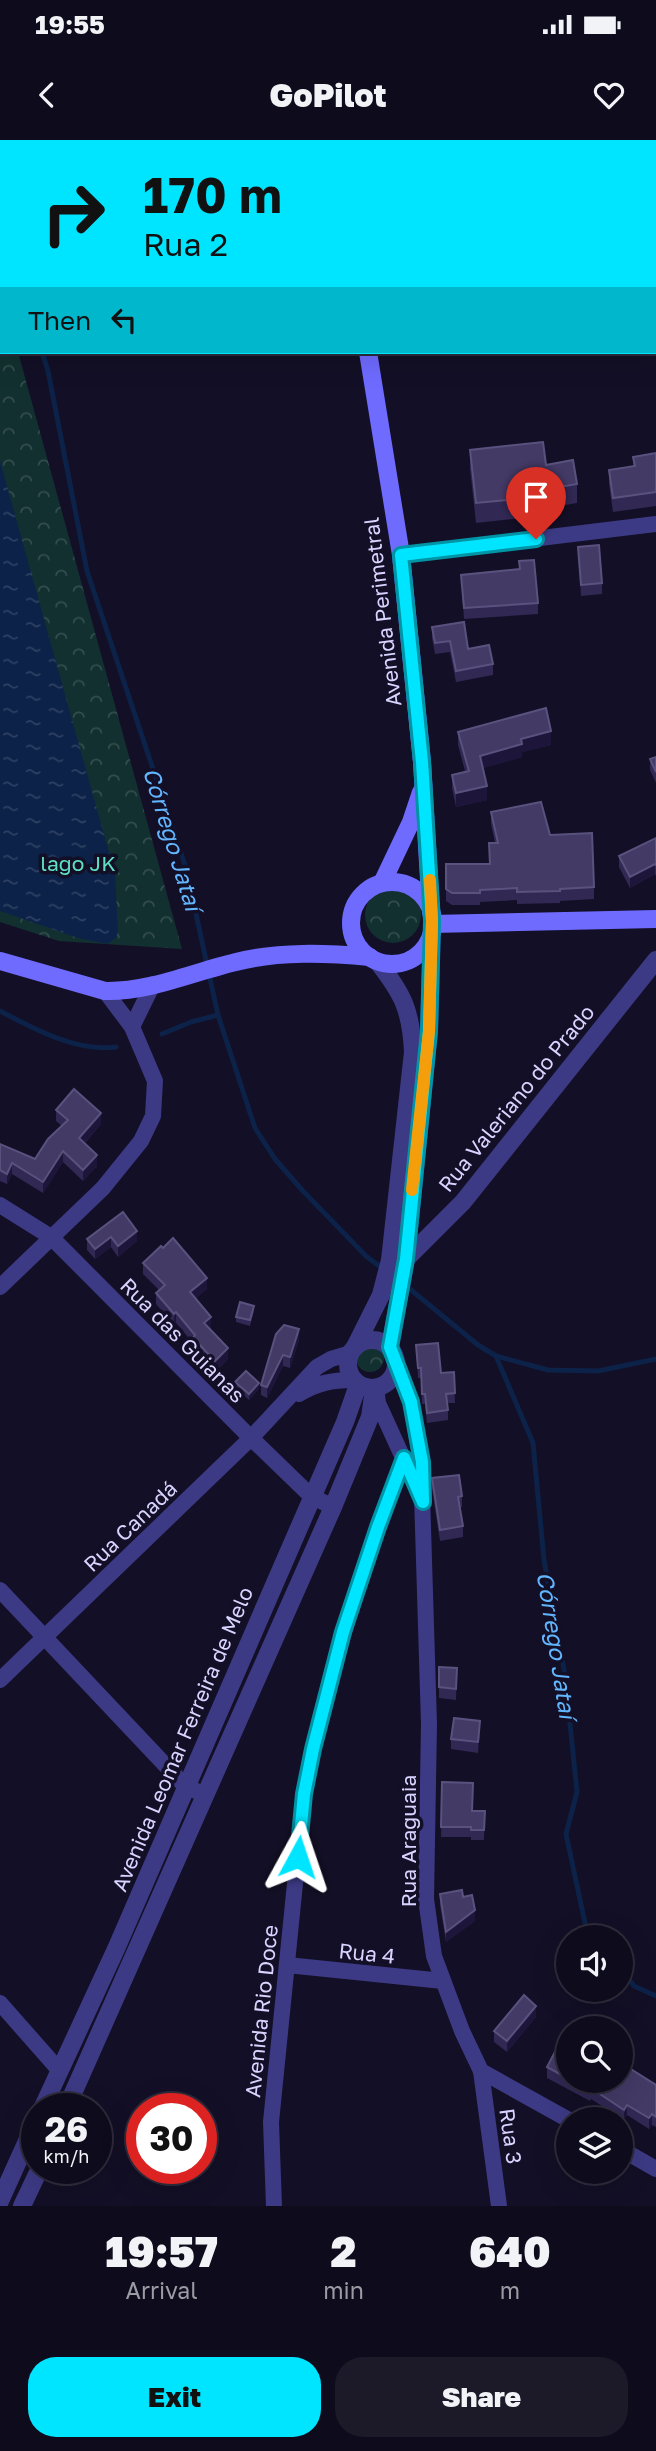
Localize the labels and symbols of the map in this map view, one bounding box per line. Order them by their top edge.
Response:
pin [506,467,566,539]
street label: Avenida Perimetral [358,516,406,708]
water label: Córrego Jataí [138,764,210,919]
park label: lago JK [40,850,116,876]
street label: Rua Valeriano do Prado [432,999,600,1197]
street label: Rua das Guianas [115,1272,251,1408]
street label: Rua Canadá [78,1475,182,1577]
water label: Córrego Jataí [532,1570,583,1726]
street label: Avenida Leomar Ferreira de Melo [106,1583,258,1895]
street label: Rua Araguaia [395,1775,421,1907]
position arrow [261,1820,335,1894]
street label: Avenida Rio Doce [239,1923,283,2099]
street label: Rua 4 [338,1937,396,1969]
speed limit sign: 30 [126,2093,217,2184]
street label: Rua 3 [494,2106,528,2166]

